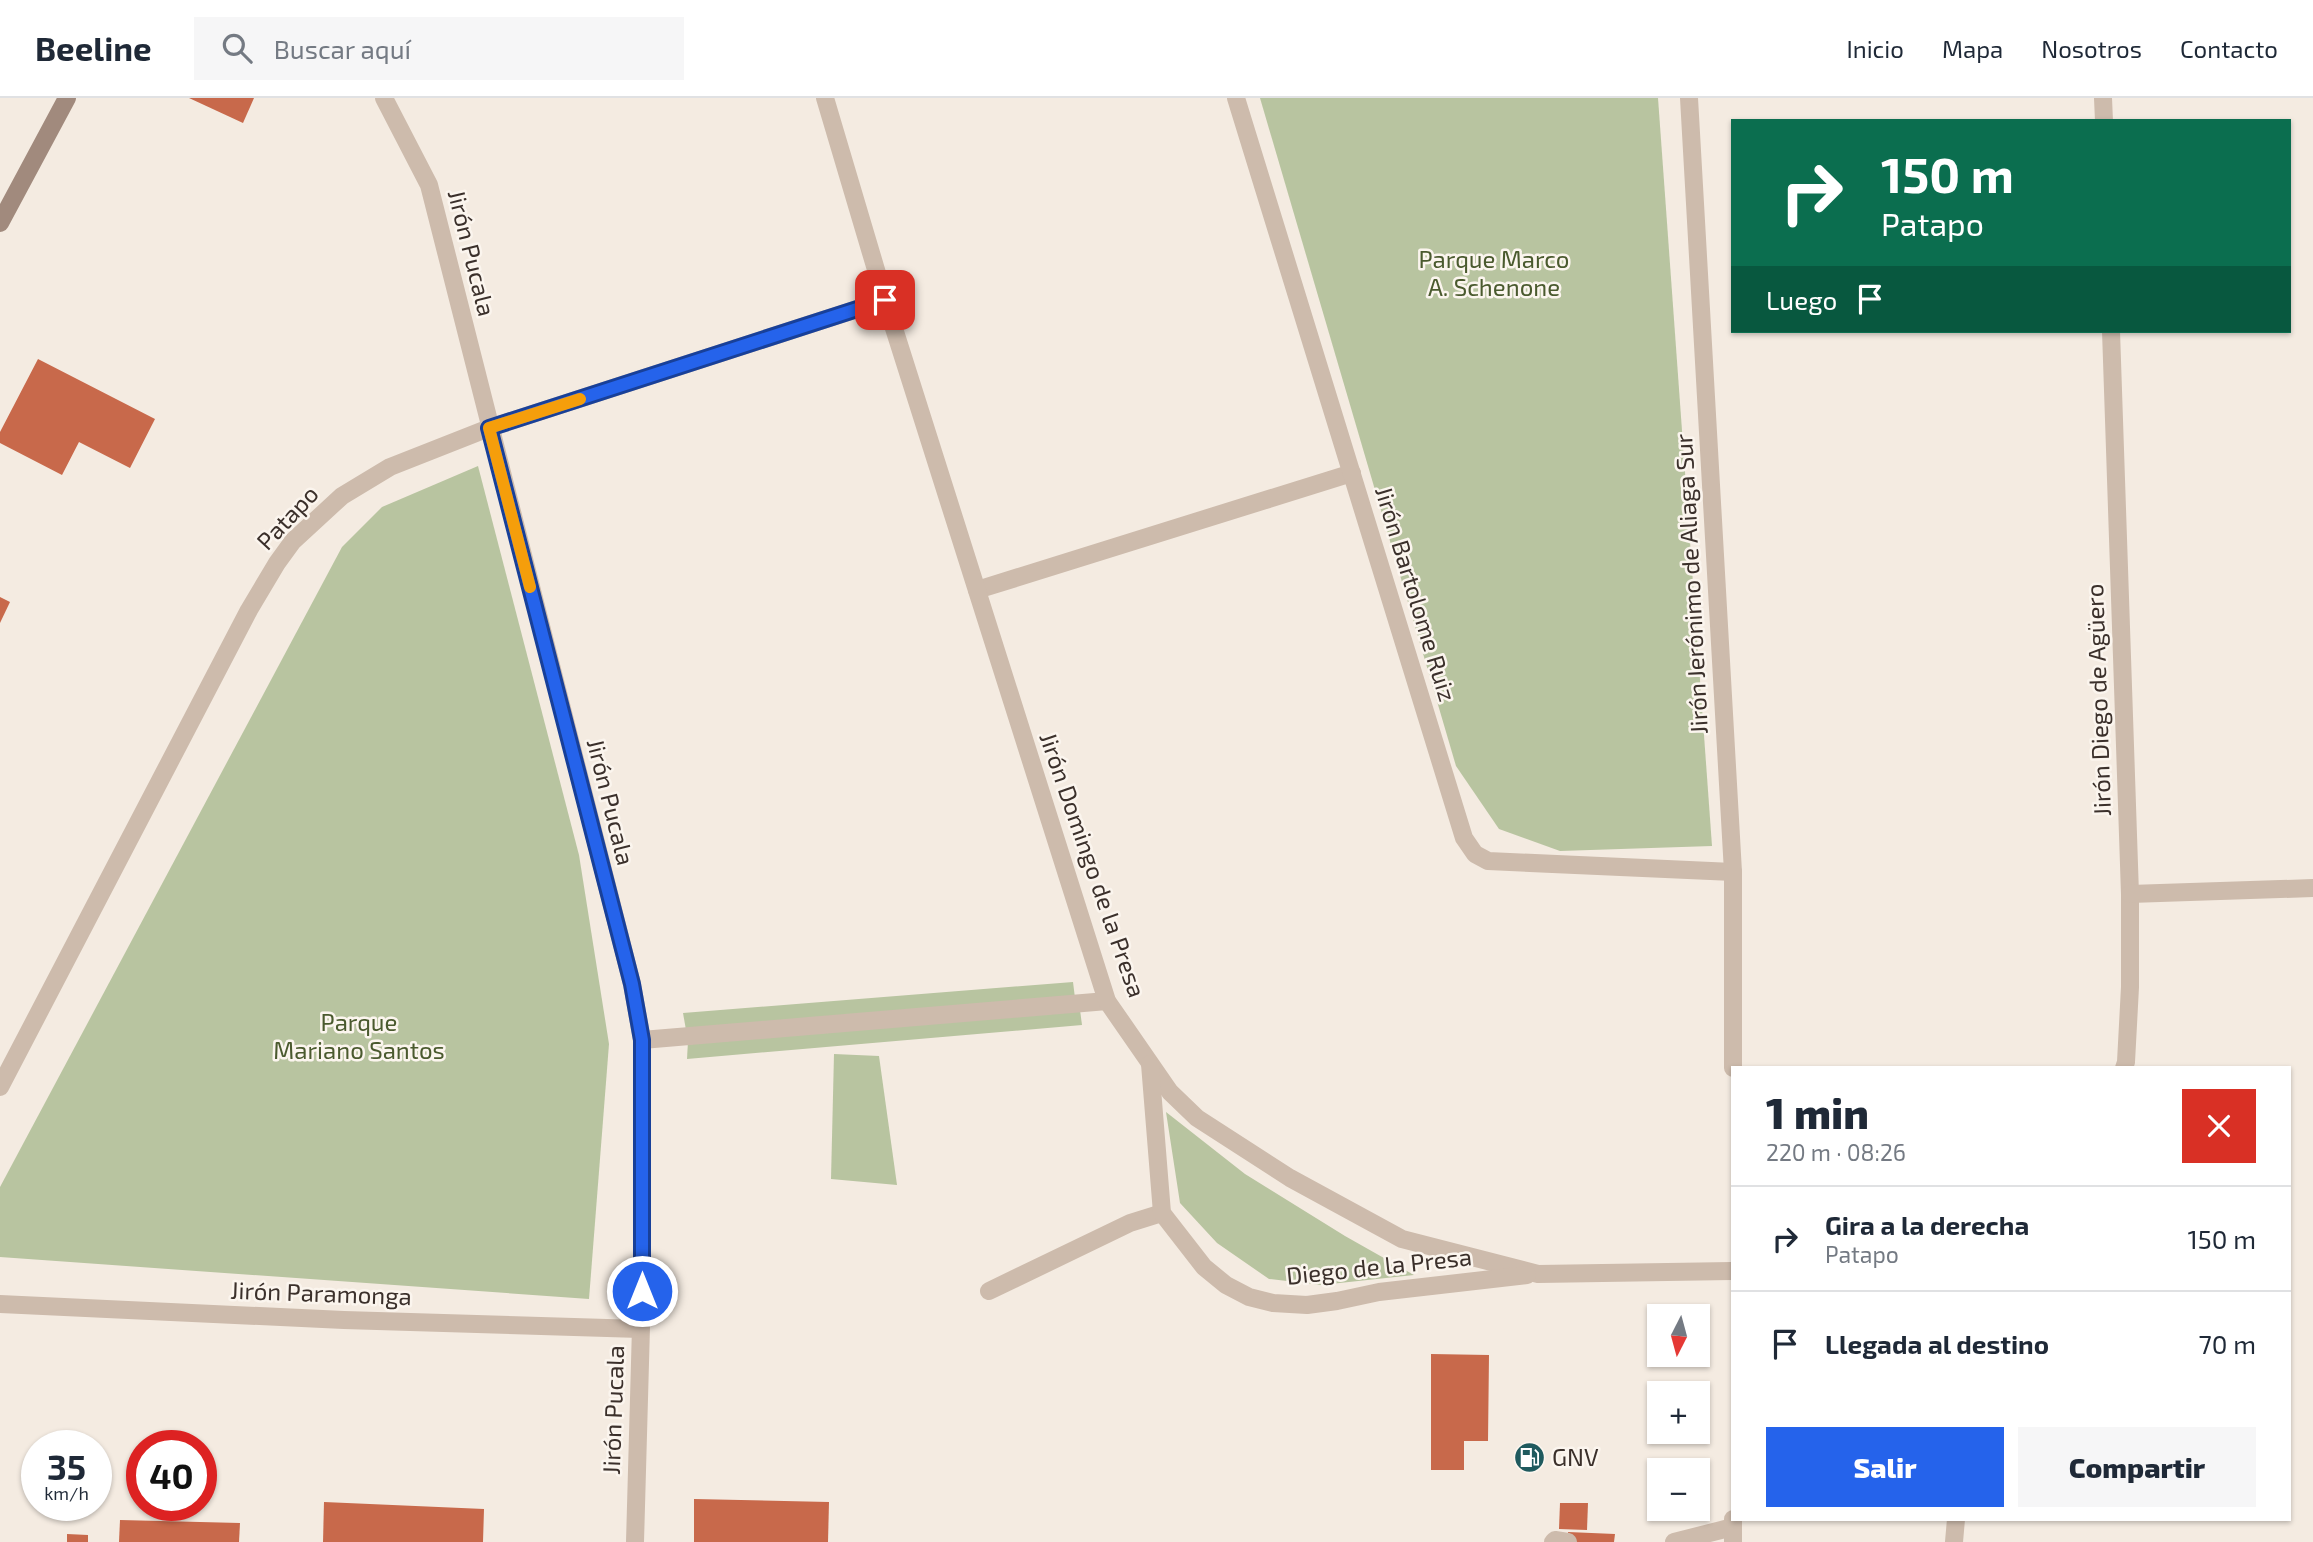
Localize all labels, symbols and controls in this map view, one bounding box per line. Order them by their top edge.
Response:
search box [194,17,684,80]
text: Beeline [35,28,152,68]
icon: search [218,29,256,67]
text: Buscar aquí [274,33,411,64]
text: Inicio [1846,34,1904,63]
text: Mapa [1942,34,2003,63]
text: Nosotros [2041,34,2142,63]
text: Contacto [2180,34,2278,63]
text: 150 m [1881,144,2014,203]
icon: right [1766,147,1857,238]
street label: Jirón Pucala [443,186,502,319]
text: Patapo [1881,204,1984,242]
park label: Parque Marco A. Schenone [1419,244,1569,301]
pin [855,270,915,330]
icon: arrive [1851,280,1889,318]
icon: arrive [866,281,904,319]
text: Luego [1766,284,1837,315]
street label: Jirón Jerónimo de Aliaga Sur [1668,433,1713,735]
street label: Patapo [250,479,324,555]
street label: Jirón Bartolome Ruiz [1370,482,1463,705]
street label: Jirón Diego de Agüero [2079,583,2116,817]
street label: Jirón Domingo de la Presa [1034,728,1152,1001]
street label: Jirón Pucala [582,735,641,868]
park label: Parque Mariano Santos [273,1007,445,1064]
text: 1 min [1766,1087,1869,1137]
button: close [2182,1089,2256,1163]
text: 220 m · 08:26 [1766,1138,1906,1166]
text: Gira a la derecha [1825,1209,2029,1240]
icon: right [1766,1220,1804,1258]
text: 150 m [2187,1223,2256,1254]
text: Patapo [1825,1240,1899,1268]
street label: Diego de la Presa [1285,1241,1473,1290]
position arrow [605,1254,679,1328]
street label: Jirón Paramonga [230,1275,412,1310]
north arrow [1647,1304,1710,1367]
map controls [1647,1304,1710,1521]
icon: arrive [1766,1325,1804,1363]
text: Llegada al destino [1825,1328,2049,1359]
text: 70 m [2198,1328,2256,1359]
street label: Jirón Pucala [596,1345,629,1475]
button: + [1647,1381,1710,1444]
button: Salir [1766,1427,2004,1507]
button: Compartir [2018,1427,2256,1507]
speed limit sign: 40 [126,1430,217,1521]
fuel station icon: GNV [1512,1441,1546,1475]
place label: GNV [1552,1442,1599,1471]
text: 35 [47,1445,86,1487]
button: − [1647,1458,1710,1521]
text: km/h [44,1482,89,1504]

